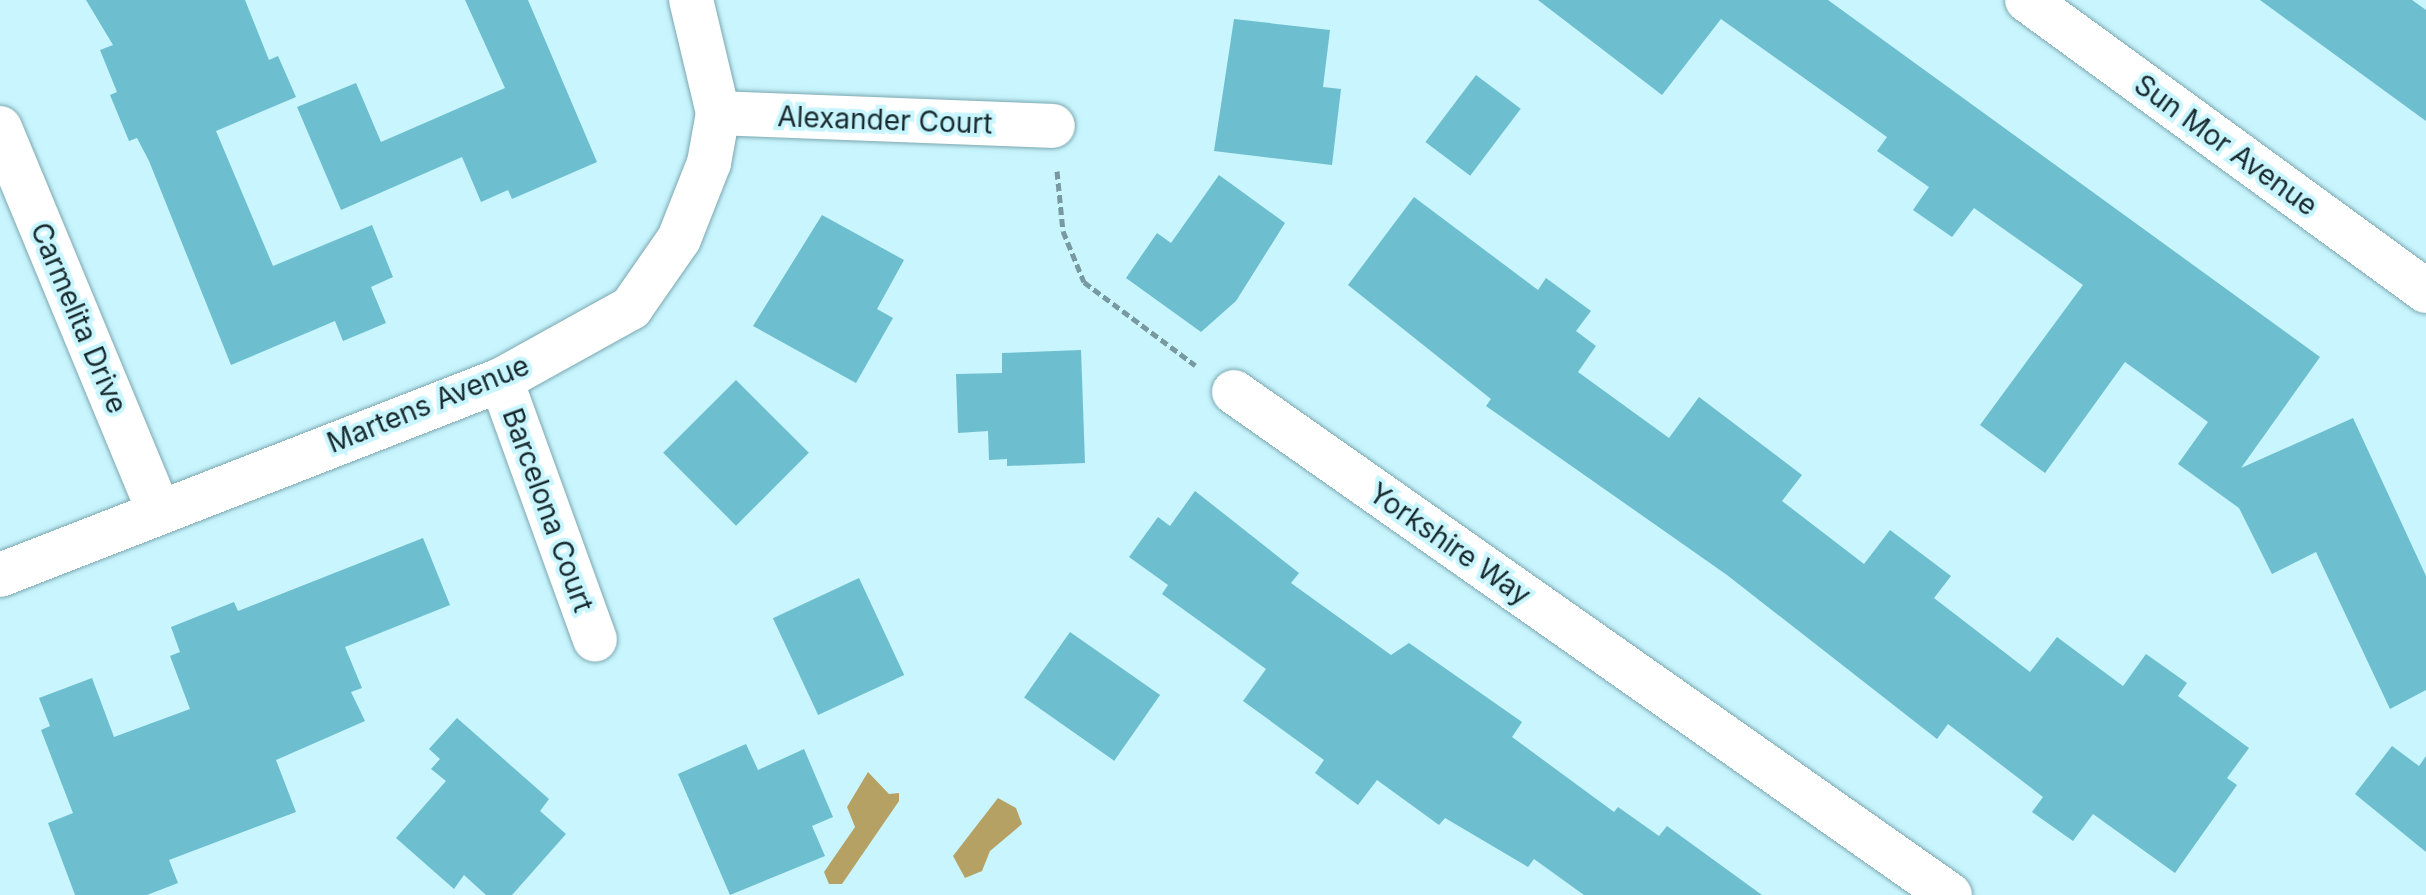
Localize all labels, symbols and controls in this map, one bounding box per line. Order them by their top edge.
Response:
street label: Sun Mor Avenue [2128,67,2324,223]
street label: Alexander Court [777,99,993,141]
street label: Carmelita Drive [24,218,134,418]
street label: Martens Avenue [322,348,534,460]
street label: Barcelona Court [496,404,600,616]
street label: Yorkshire Way [1363,476,1537,612]

